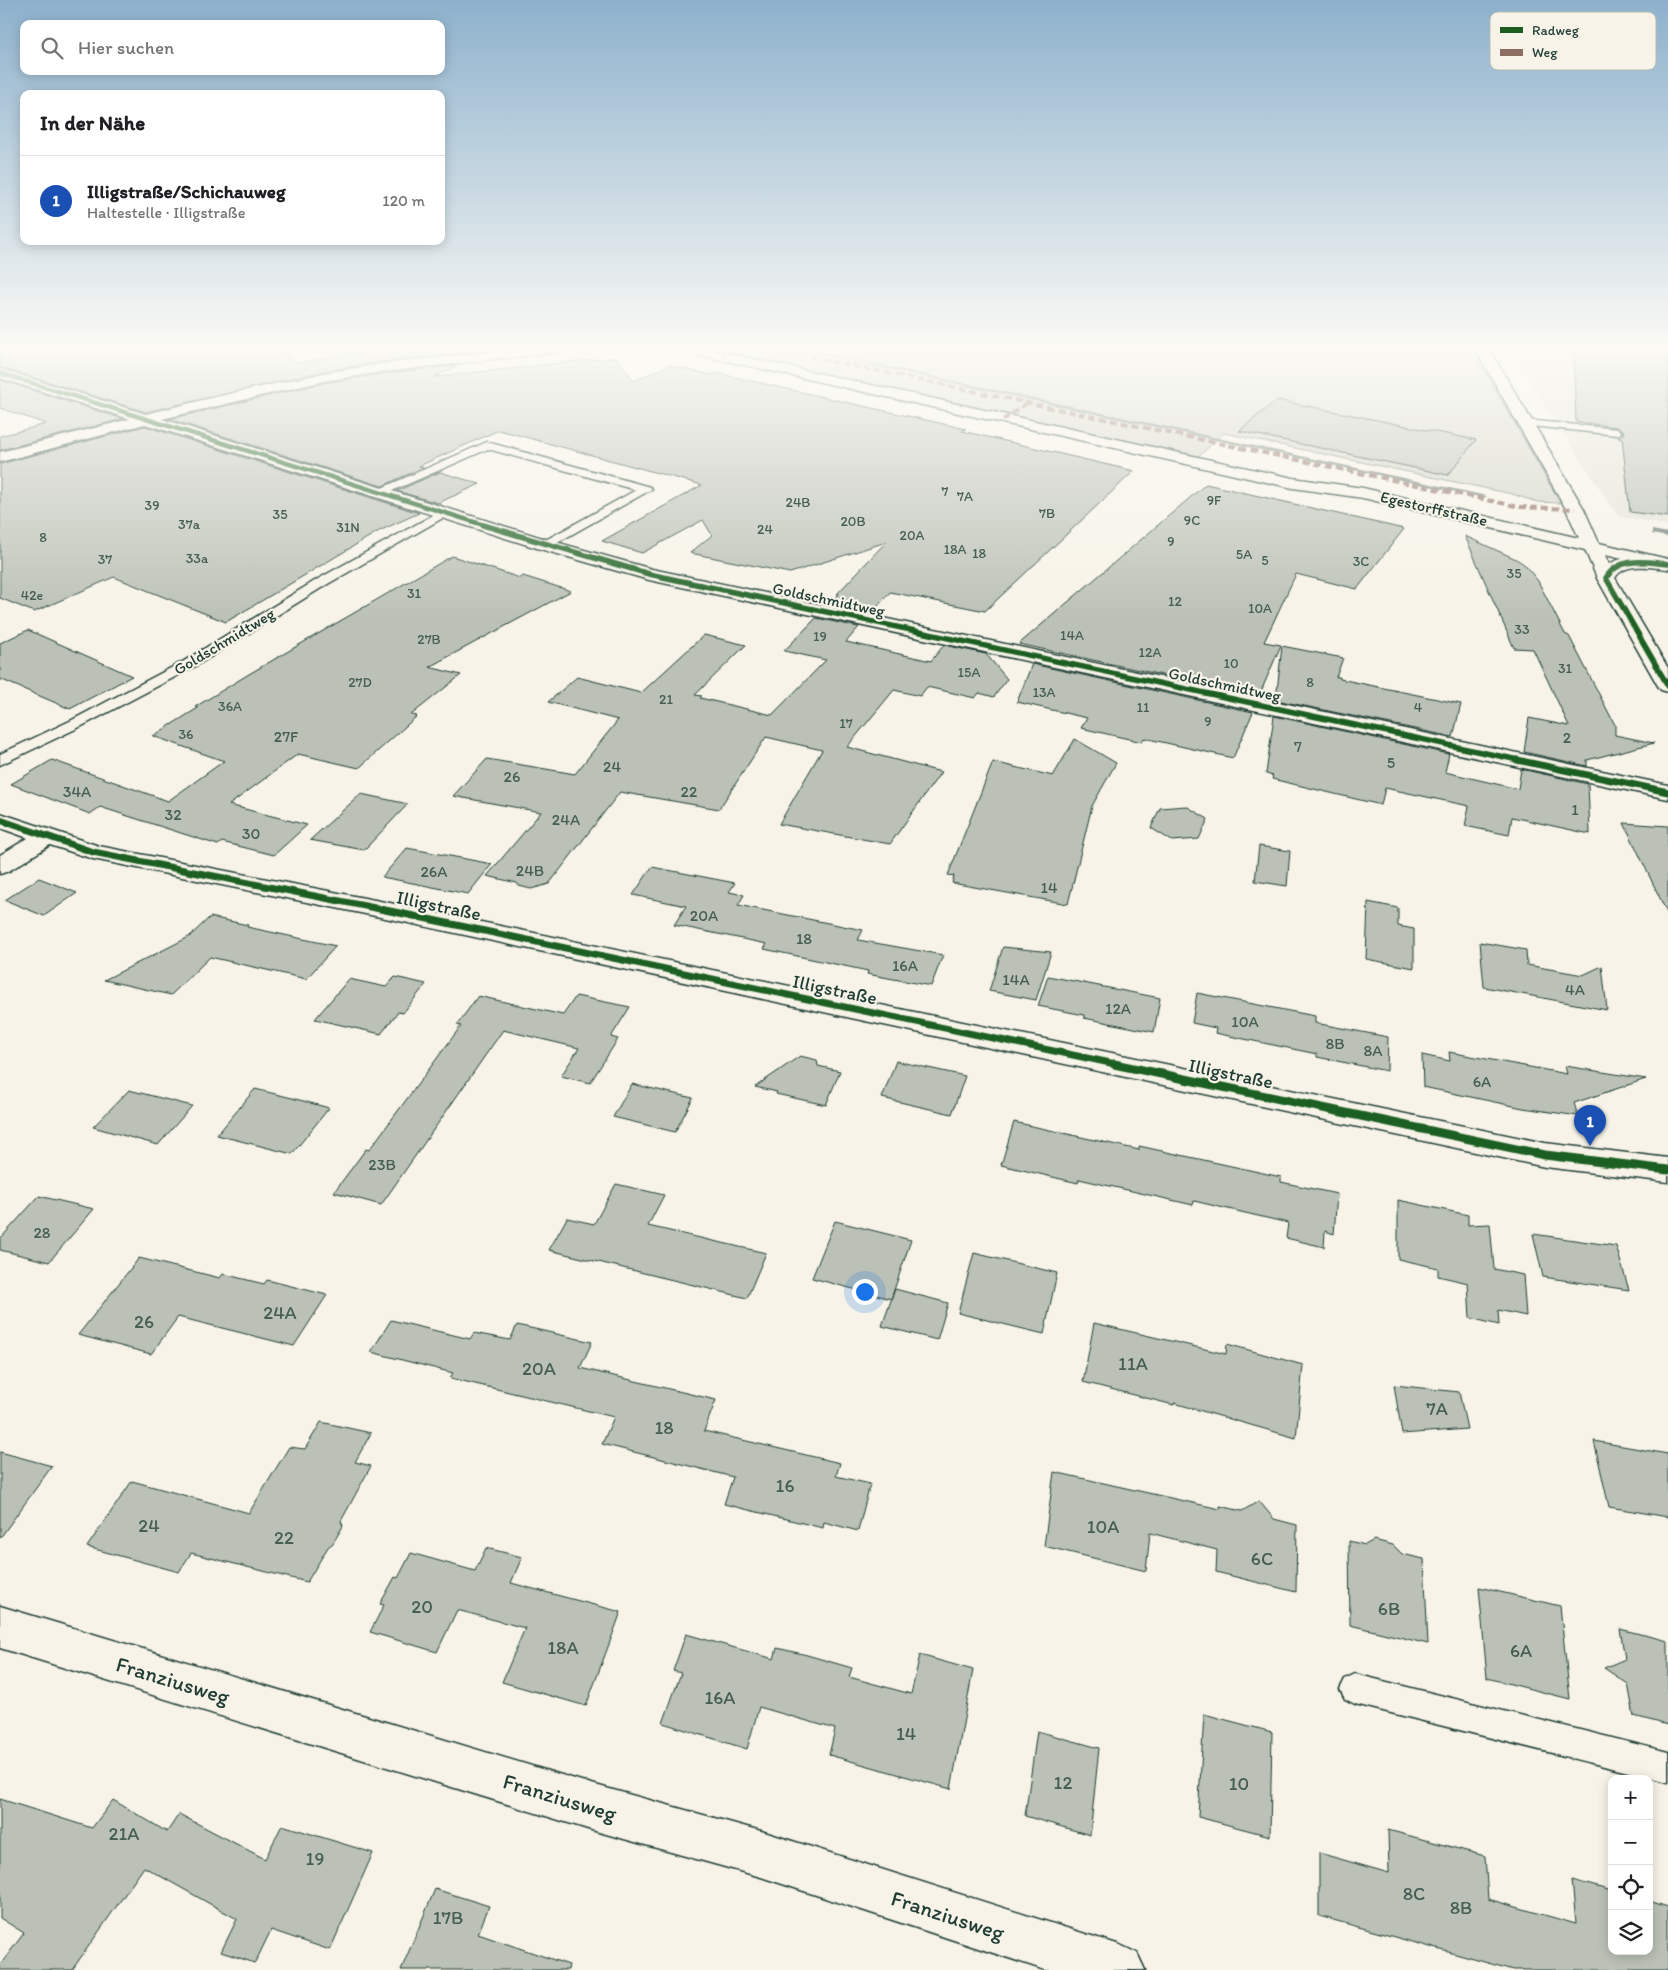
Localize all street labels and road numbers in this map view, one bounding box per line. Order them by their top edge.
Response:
street label: Egestorffstraße [1379,487,1489,530]
street label: Goldschmidtweg [771,578,888,621]
street label: Goldschmidtweg [170,603,279,679]
street label: Goldschmidtweg [1167,663,1284,706]
street label: Illigstraße [395,885,483,926]
street label: Illigstraße [791,969,879,1010]
street label: Illigstraße [1187,1053,1275,1094]
street label: Franziusweg [113,1650,234,1711]
street label: Franziusweg [500,1767,621,1828]
street label: Franziusweg [888,1884,1009,1947]

